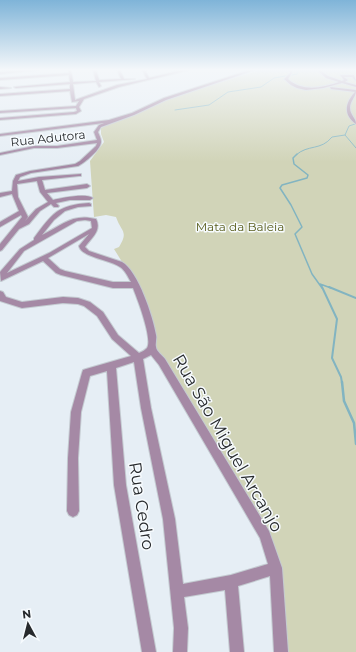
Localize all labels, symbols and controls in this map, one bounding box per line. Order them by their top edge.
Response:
street label: Rua Adutora [10,127,86,149]
park label: Mata da Baleia [196,219,284,234]
street label: Rua São Miguel Arcanjo [169,350,287,536]
street label: Rua Cedro [125,461,159,551]
north arrow [8,604,48,644]
text: N [22,607,32,622]

